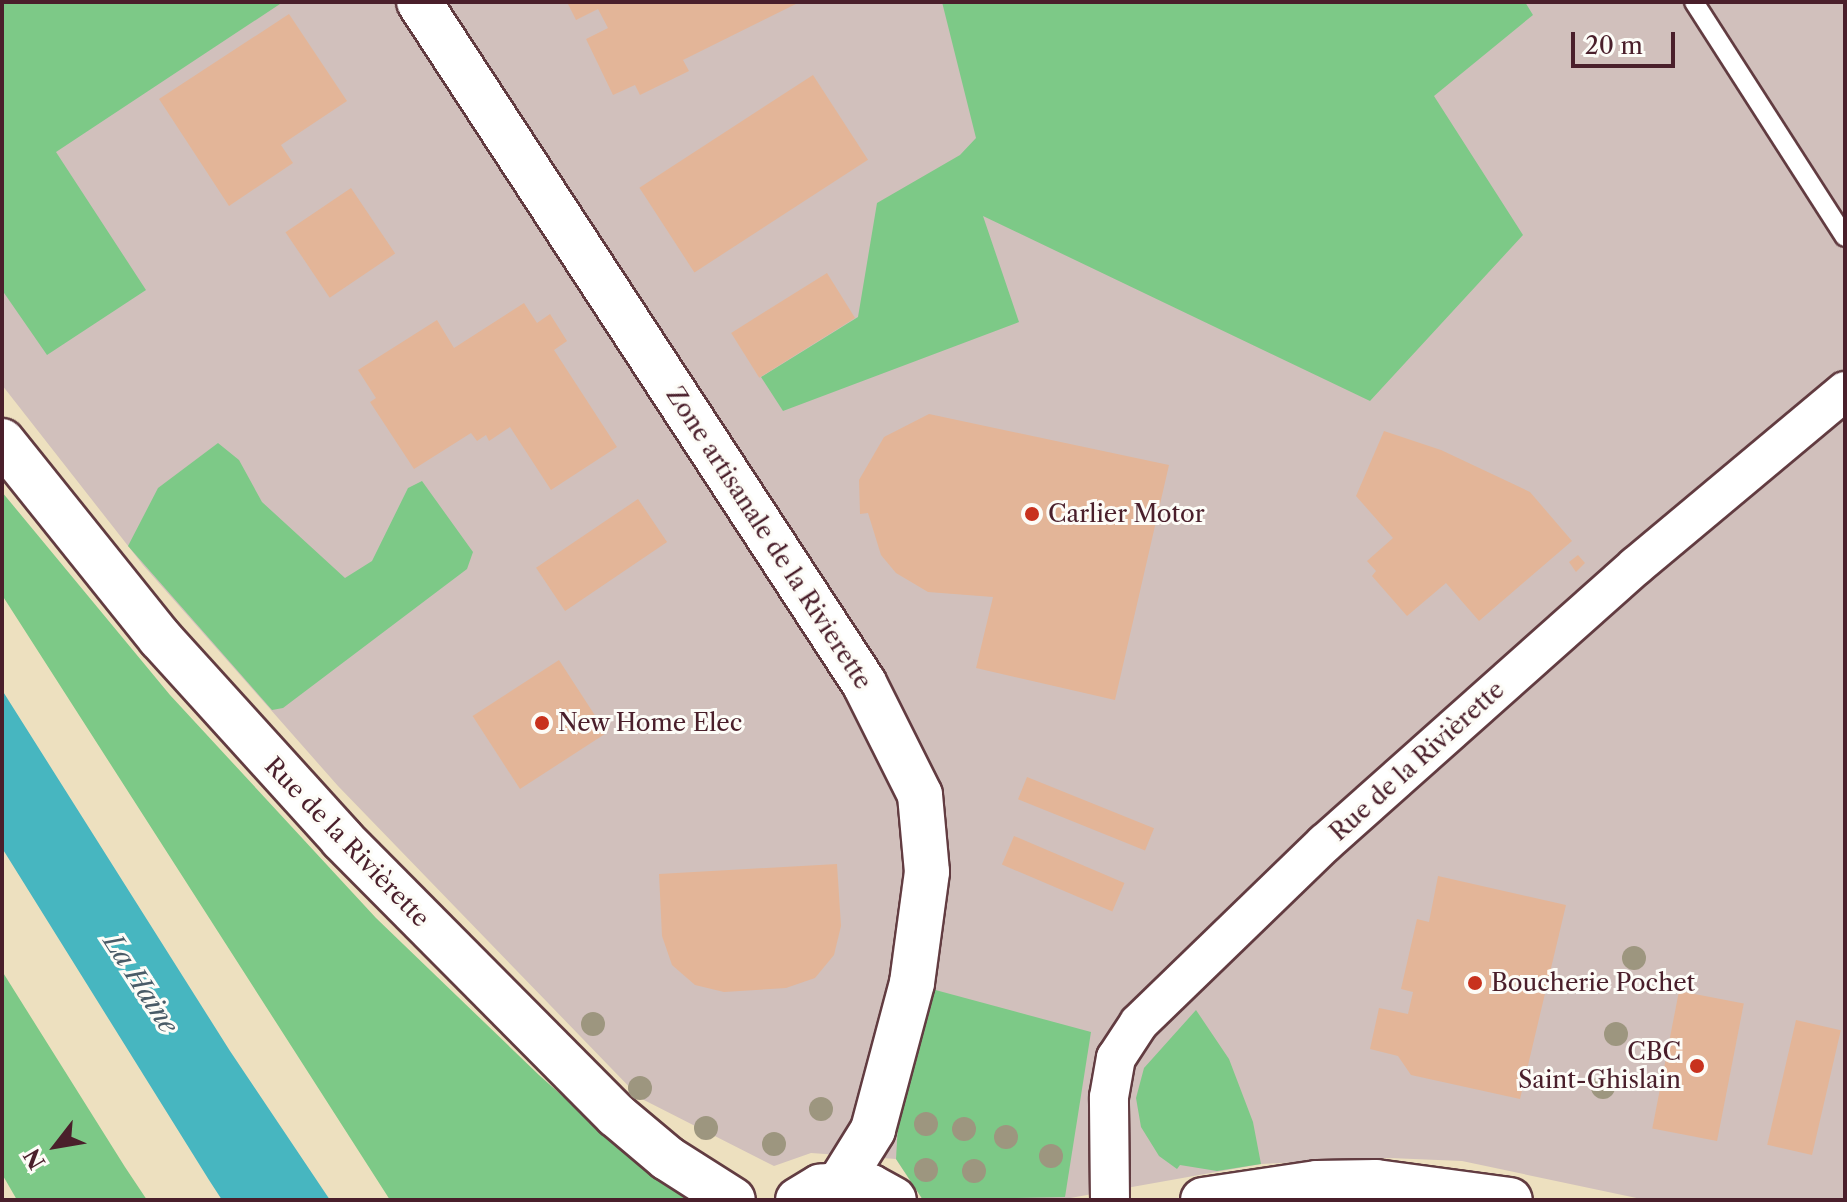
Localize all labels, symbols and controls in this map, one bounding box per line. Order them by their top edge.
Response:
scale bar [1575,16,1679,66]
text: 20 m [1585,31,1643,60]
street label: Zone artisanale de la Rivierette [660,381,878,695]
place label: Carlier Motor [1048,500,1205,528]
marker: Carlier Motor [1023,505,1041,523]
street label: Rue de la Rivièrette [1324,675,1510,847]
place label: New Home Elec [558,709,743,737]
marker: New Home Elec [533,714,551,732]
street label: Rue de la Rivièrette [259,751,435,933]
water label: La Haine [96,928,184,1040]
place label: Boucherie Pochet [1491,969,1695,997]
marker: Boucherie Pochet [1466,974,1484,992]
place label: CBC Saint-Ghislain [1518,1038,1681,1094]
marker: CBC Saint-Ghislain [1688,1057,1706,1075]
north arrow [16,1106,96,1186]
text: N [19,1143,51,1174]

